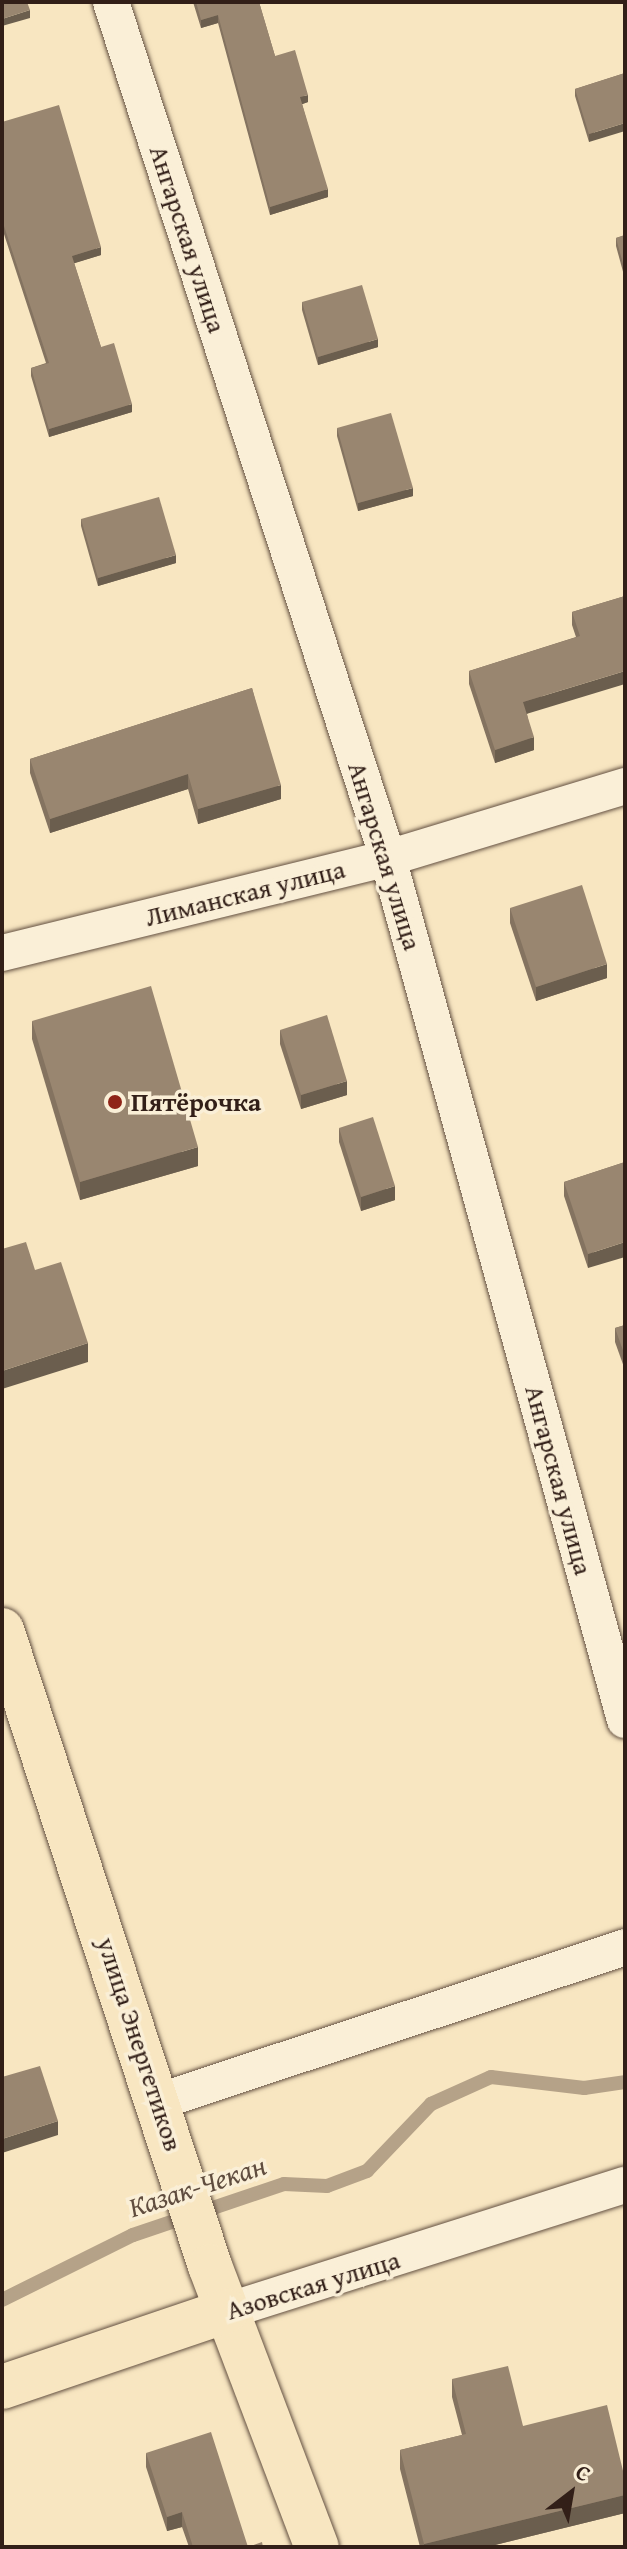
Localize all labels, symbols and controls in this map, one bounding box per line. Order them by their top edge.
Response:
street label: Ангарская улица [143,142,233,336]
street label: Ангарская улица [342,758,428,954]
street label: Лиманская улица [142,853,348,933]
place label: Пятёрочка [131,1086,261,1118]
marker: Пятёрочка [106,1093,124,1111]
street label: Ангарская улица [519,1382,599,1578]
street label: улица Энергетиков [91,1933,189,2155]
water label: Казак-Чекан [124,2148,270,2224]
street label: Азовская улица [223,2244,403,2326]
north arrow [531,2453,611,2533]
text: С [570,2456,597,2489]

